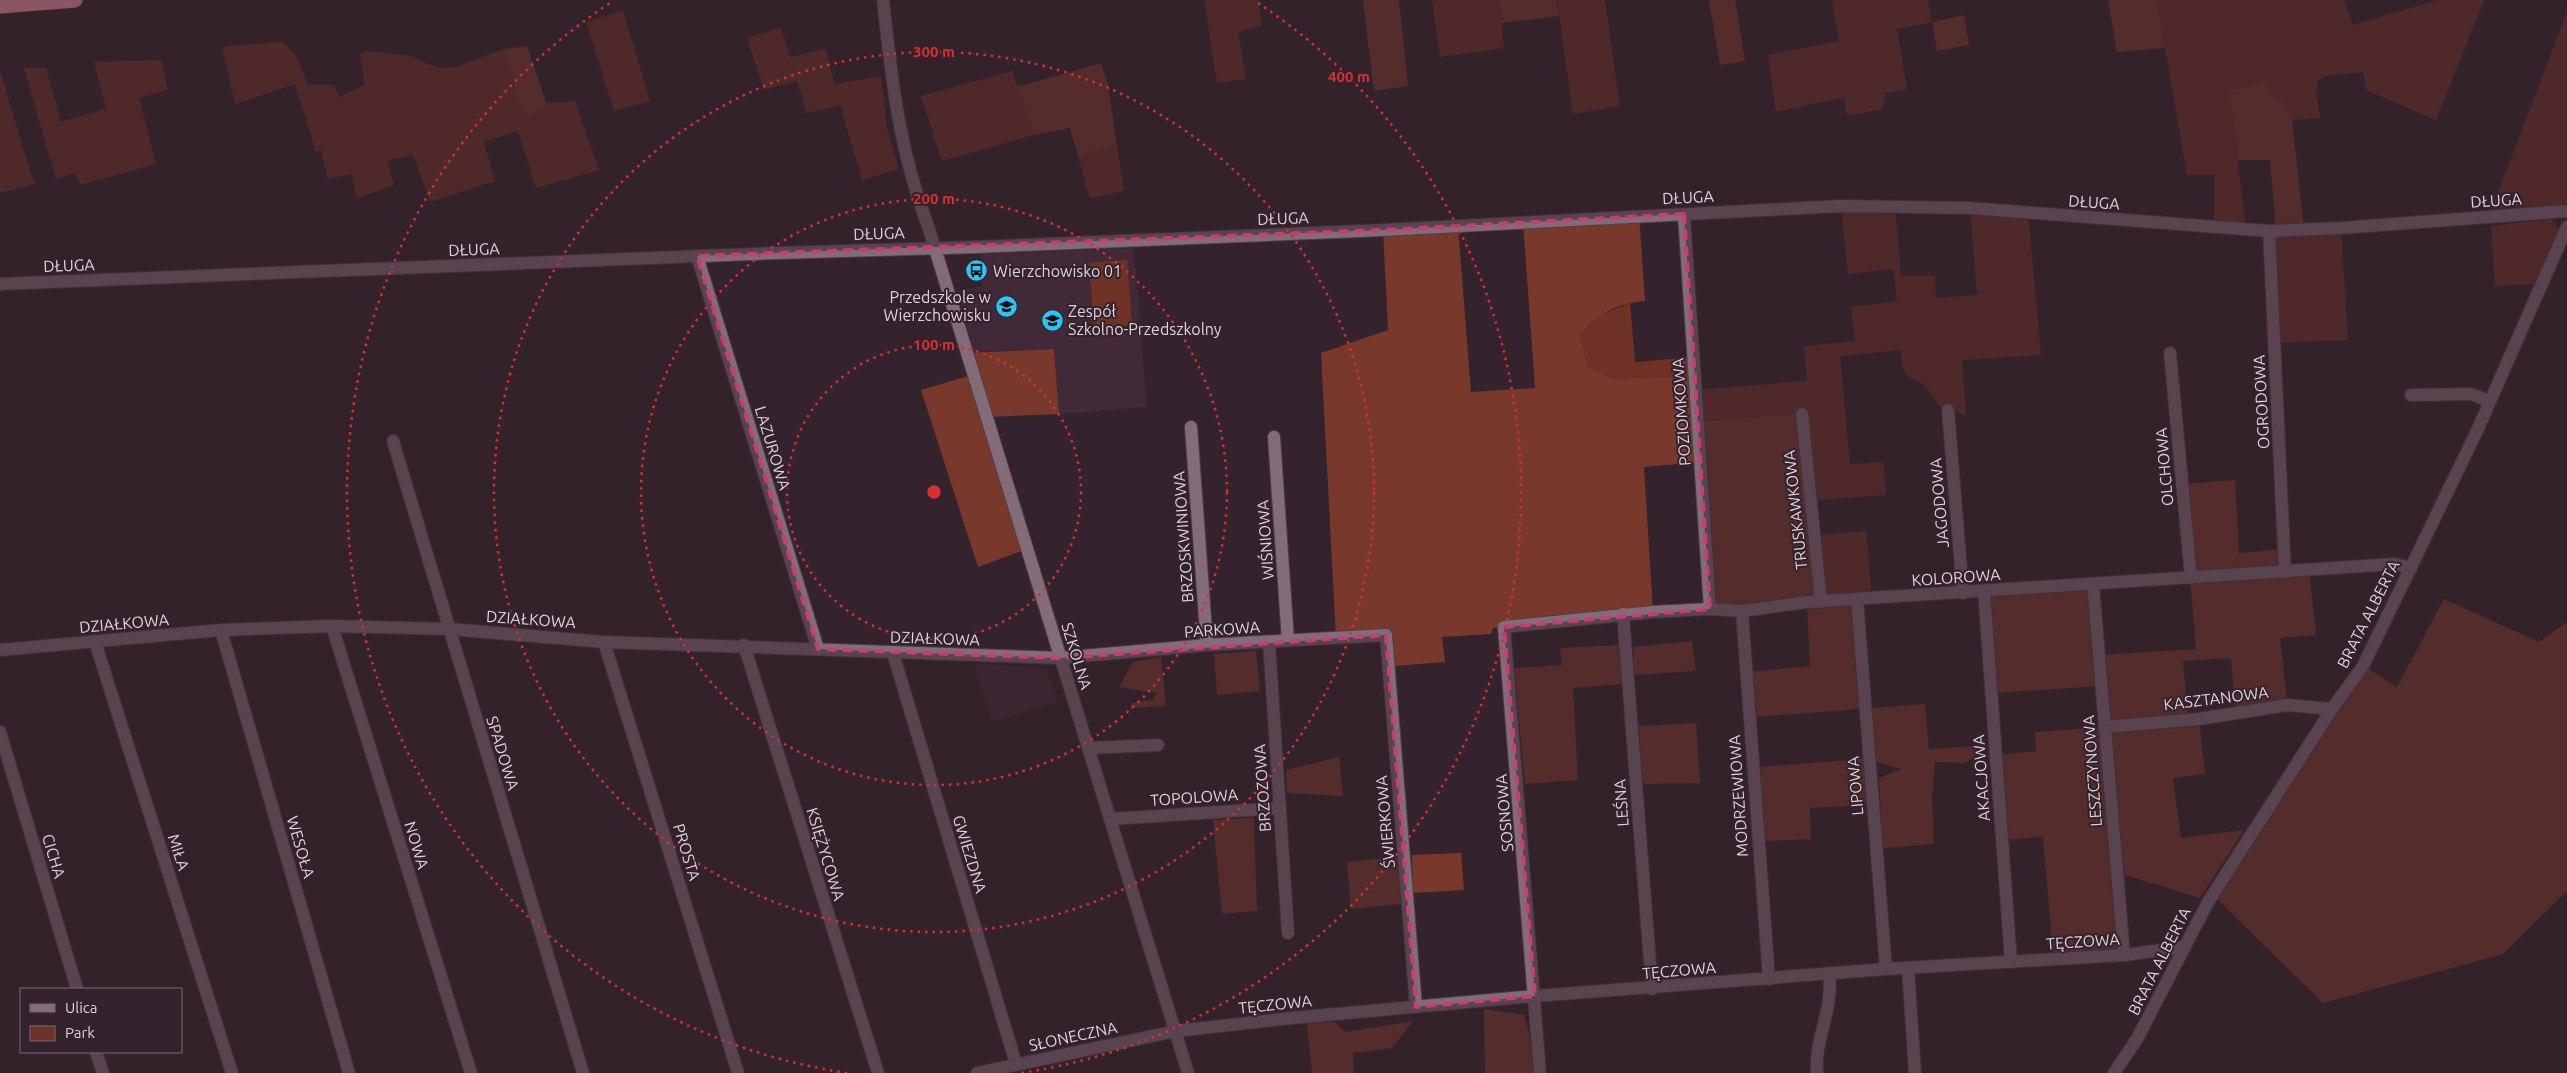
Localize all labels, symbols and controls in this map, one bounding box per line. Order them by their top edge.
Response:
text: 300 m [913,43,955,60]
text: 400 m [1328,68,1370,85]
street label: DŁUGA [1662,187,1715,207]
street label: DŁUGA [2470,189,2523,211]
text: 200 m [913,190,955,207]
street label: DŁUGA [2068,191,2121,213]
street label: DŁUGA [1257,208,1310,228]
street label: DŁUGA [853,223,906,243]
street label: DŁUGA [448,239,501,259]
street label: DŁUGA [43,255,96,275]
bus stop icon: Wierzchowisko 01 [965,259,989,283]
place label: Wierzchowisko 01 [993,262,1122,280]
place label: Przedszkole w Wierzchowisku [883,288,992,324]
school or university icon: Przedszkole w Wierzchowisku [995,294,1019,318]
place label: Zespół Szkolno-Przedszkolny [1068,302,1222,338]
school or university icon: Zespół Szkolno-Przedszkolny [1040,308,1064,332]
text: 100 m [913,336,955,353]
street label: OGRODOWA [2250,354,2272,449]
street label: POZIOMKOWA [1668,357,1694,467]
street label: LAZUROWA [752,404,794,493]
street label: OLCHOWA [2152,427,2176,507]
street label: TRUSKAWKOWA [1780,449,1810,571]
street label: JAGODOWA [1926,457,1952,549]
street label: BRZOSKWINIOWA [1169,470,1197,603]
centre of rings [925,483,943,501]
street label: WIŚNIOWA [1252,499,1277,581]
street label: BRATA ALBERTA [2333,557,2403,671]
street label: KOLOROWA [1911,565,2002,589]
street label: DZIAŁKOWA [486,607,577,631]
street label: DZIAŁKOWA [78,610,170,636]
street label: PARKOWA [1183,617,1261,641]
street label: SZKOLNA [1058,620,1096,692]
street label: DZIAŁKOWA [890,627,981,649]
street label: KASZTANOWA [2162,683,2270,713]
street label: SPADOWA [483,714,523,793]
street label: LESZCZYNOWA [2079,714,2105,827]
street label: MODRZEWIOWA [1725,734,1751,858]
street label: AKACJOWA [1969,734,1993,822]
street label: BRZOZOWA [1250,743,1274,832]
street label: LIPOWA [1843,755,1867,816]
street label: SOSNOWA [1492,773,1516,853]
street label: ŚWIERKOWA [1371,774,1398,869]
street label: LEŚNA [1609,778,1632,827]
street label: TOPOLOWA [1149,785,1239,809]
street label: KSIĘŻYCOWA [803,805,849,903]
street label: GWIEZDNA [950,813,991,896]
street label: WESOŁA [284,814,319,881]
street label: NOWA [401,819,433,872]
street label: PROSTA [670,821,704,883]
street label: CICHA [39,832,69,881]
street label: MIŁA [165,832,193,873]
street label: BRATA ALBERTA [2124,904,2194,1018]
street label: TĘCZOWA [2046,929,2121,953]
street label: TĘCZOWA [1641,958,1717,982]
legend [20,988,182,1053]
street label: TĘCZOWA [1237,991,1313,1017]
text: Ulica [65,999,97,1016]
street label: SŁONECZNA [1027,1018,1119,1054]
text: Park [65,1024,95,1041]

